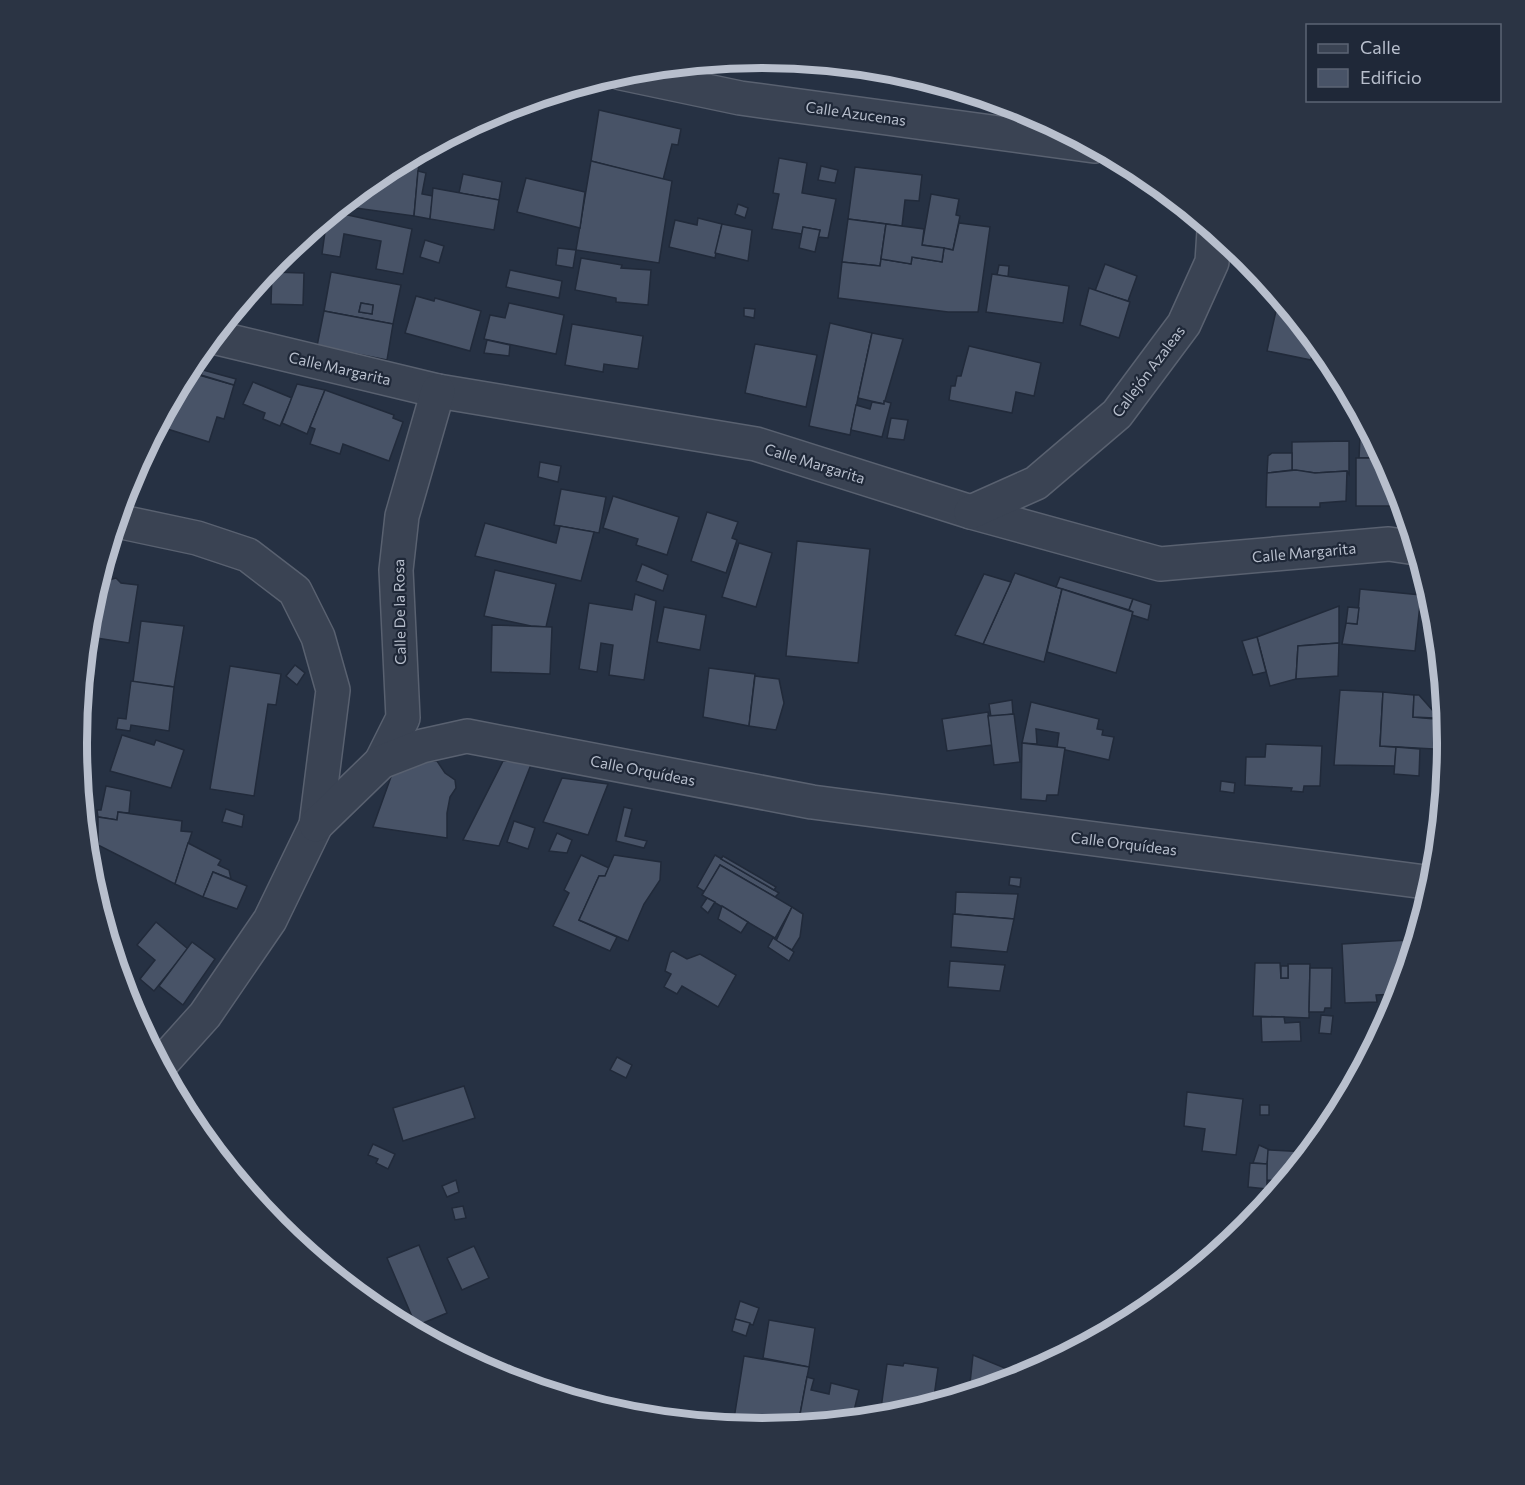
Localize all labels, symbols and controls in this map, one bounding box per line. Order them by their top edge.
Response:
legend [1306,24,1501,102]
text: Calle [1360,36,1400,58]
text: Edificio [1360,66,1422,88]
street label: Calle Azucenas [805,97,908,129]
street label: Callejón Azaleas [1108,322,1188,420]
street label: Calle Margarita [287,347,393,389]
street label: Calle Margarita [762,439,868,487]
street label: Calle Margarita [1251,538,1357,566]
street label: Calle De la Rosa [389,559,409,665]
street label: Calle Orquídeas [589,751,697,789]
street label: Calle Orquídeas [1070,828,1178,858]

